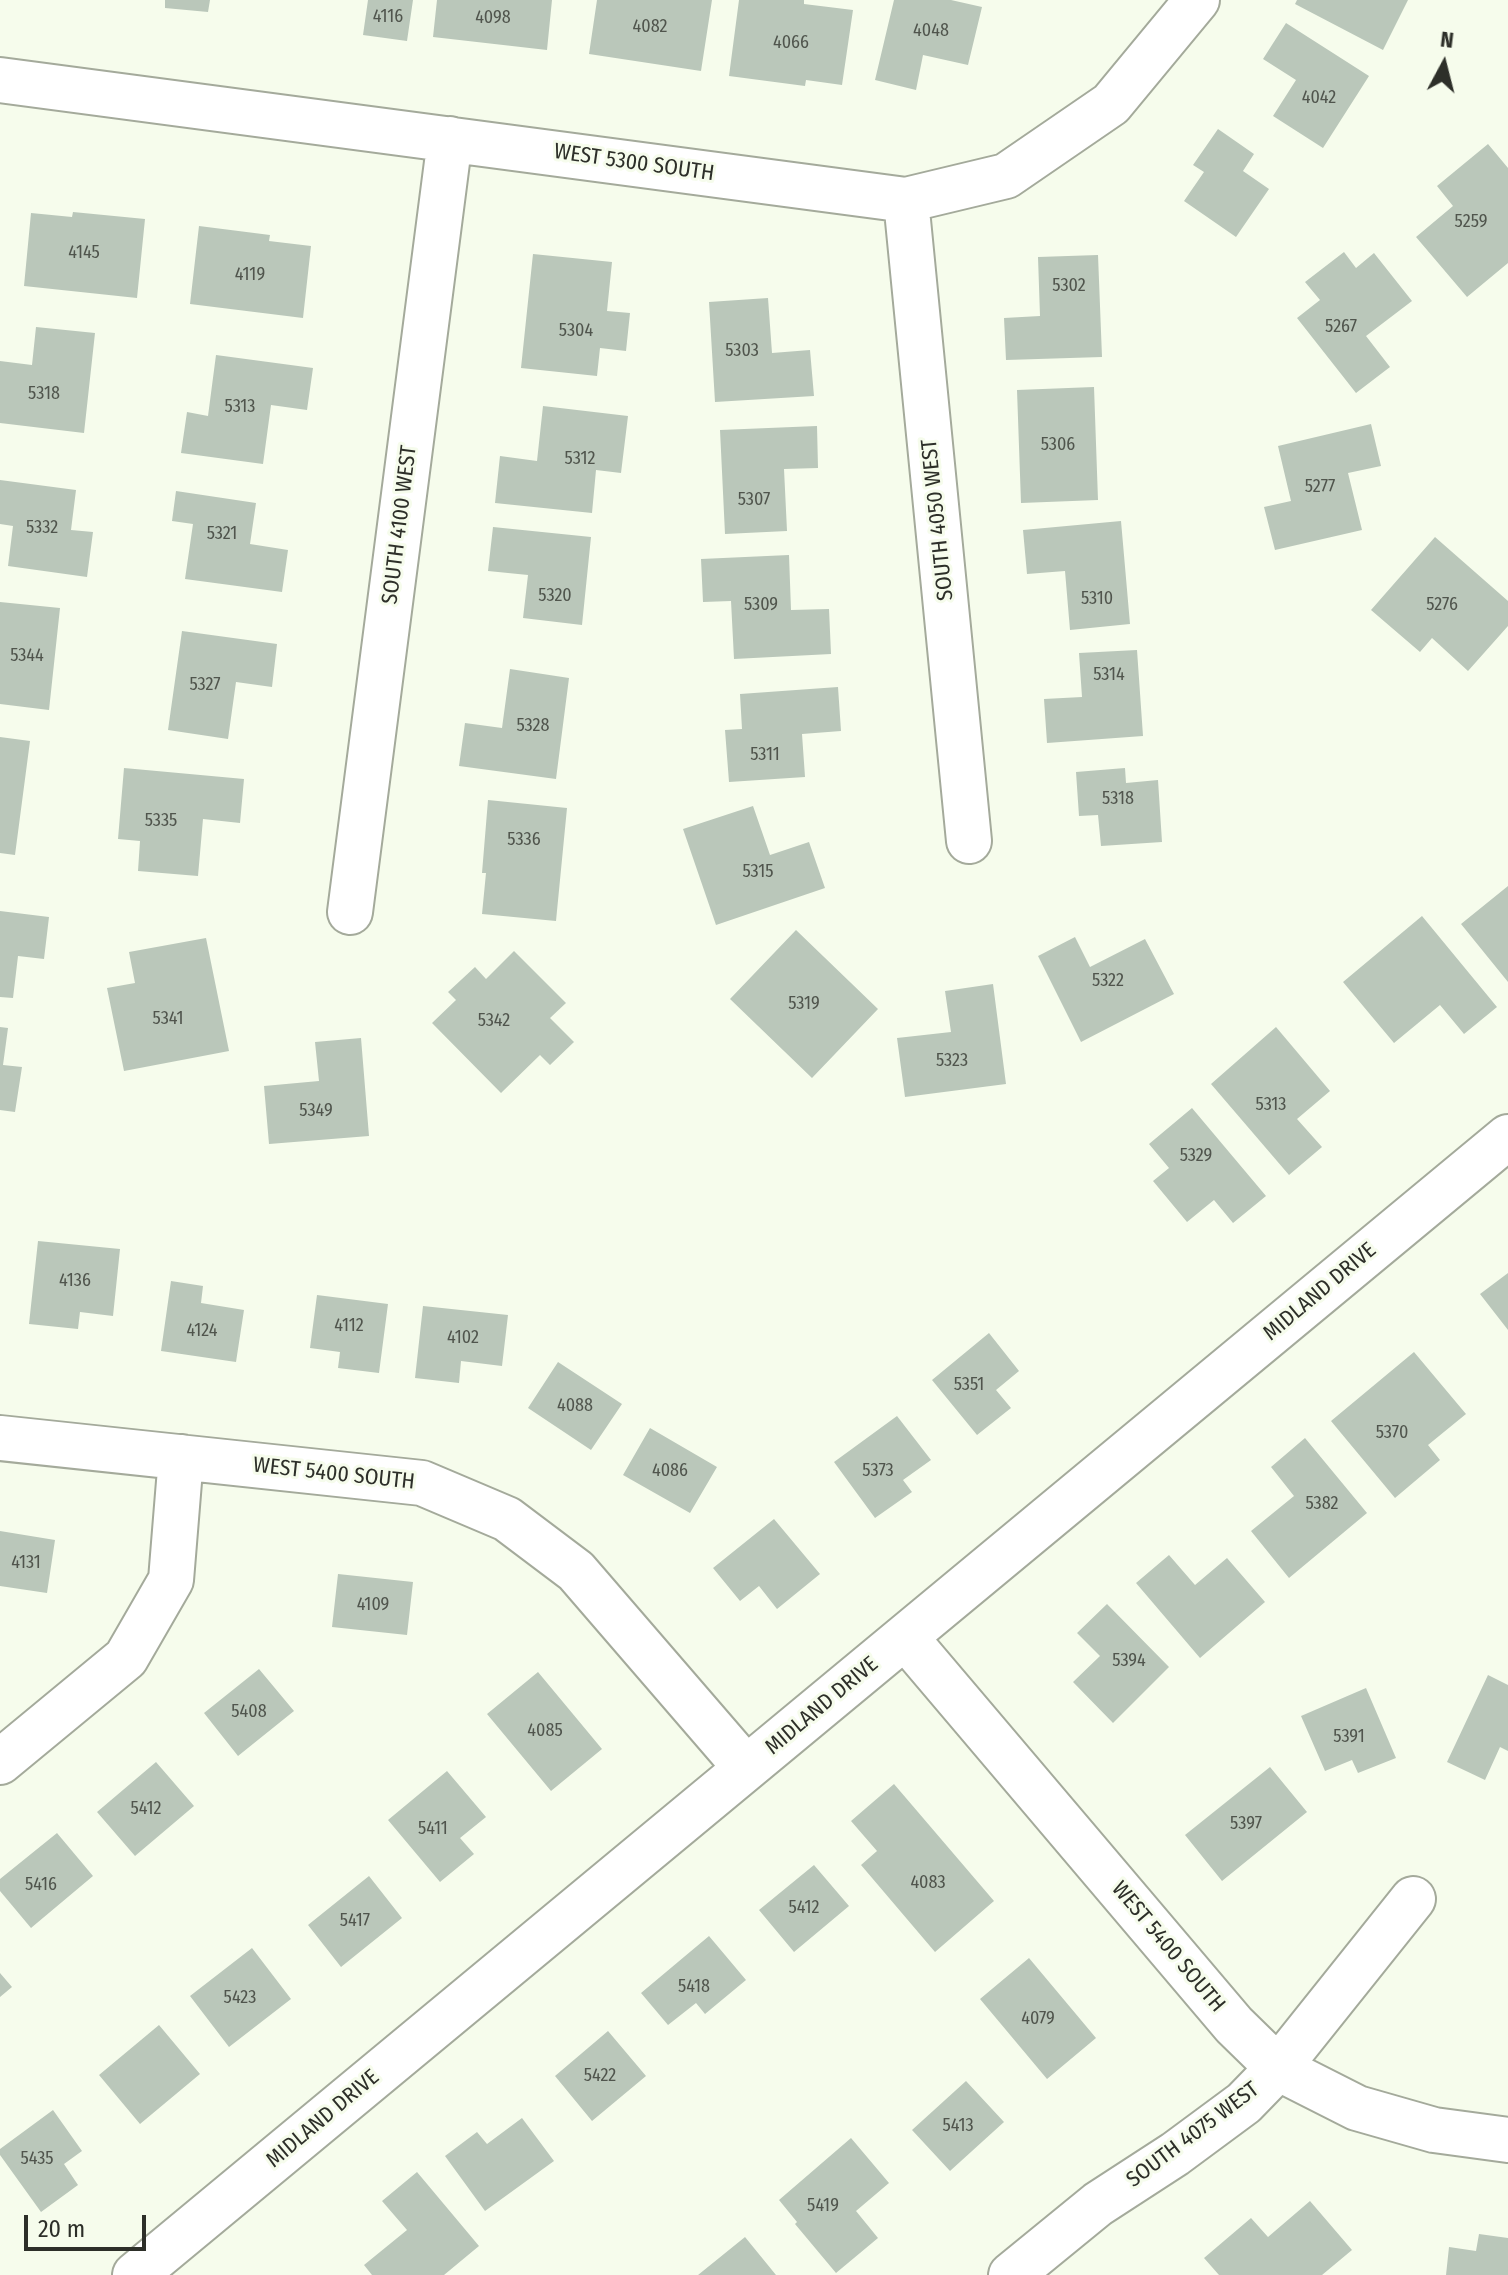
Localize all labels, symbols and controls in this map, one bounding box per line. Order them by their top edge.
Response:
house number: 4116 [373,6,403,28]
house number: 4098 [475,7,511,29]
house number: 4082 [633,16,667,38]
house number: 4048 [913,20,949,42]
north arrow [1404,24,1484,104]
text: N [1439,25,1455,54]
house number: 4066 [773,32,809,54]
house number: 4042 [1302,87,1336,109]
street label: WEST 5300 SOUTH [552,139,716,187]
house number: 5259 [1455,211,1487,233]
house number: 4145 [68,242,100,264]
house number: 4119 [235,264,265,286]
house number: 5302 [1052,275,1086,297]
house number: 5267 [1325,316,1357,338]
house number: 5304 [559,320,593,342]
house number: 5303 [725,340,759,362]
house number: 5318 [28,383,60,405]
house number: 5313 [225,396,255,418]
house number: 5306 [1041,434,1075,456]
street label: SOUTH 4050 WEST [916,438,960,602]
street label: SOUTH 4100 WEST [377,444,423,606]
house number: 5312 [565,448,595,470]
house number: 5277 [1305,476,1335,498]
house number: 5307 [738,489,770,511]
house number: 5332 [26,517,58,539]
house number: 5321 [207,523,237,545]
house number: 5320 [538,585,572,607]
house number: 5310 [1081,588,1113,610]
house number: 5309 [744,594,778,616]
house number: 5276 [1426,594,1458,616]
house number: 5344 [10,645,44,667]
house number: 5314 [1093,664,1125,686]
house number: 5327 [189,674,221,696]
house number: 5328 [516,715,550,737]
house number: 5311 [750,744,780,766]
house number: 5318 [1102,788,1134,810]
house number: 5335 [145,810,177,832]
house number: 5336 [507,829,541,851]
house number: 5315 [742,861,774,883]
house number: 5322 [1092,970,1124,992]
house number: 5319 [788,993,820,1015]
house number: 5341 [153,1008,183,1030]
house number: 5342 [478,1010,510,1032]
house number: 5323 [936,1050,968,1072]
house number: 5313 [1256,1094,1286,1116]
house number: 5349 [299,1100,333,1122]
house number: 5329 [1180,1145,1212,1167]
street label: MIDLAND DRIVE [1258,1237,1382,1347]
house number: 4136 [59,1270,91,1292]
house number: 4112 [334,1315,364,1337]
house number: 4124 [186,1320,218,1342]
house number: 4102 [447,1327,479,1349]
house number: 5351 [954,1374,984,1396]
house number: 4088 [557,1395,593,1417]
house number: 5370 [1376,1422,1408,1444]
street label: WEST 5400 SOUTH [252,1452,416,1496]
house number: 4086 [652,1460,688,1482]
house number: 5373 [862,1460,894,1482]
house number: 5382 [1305,1493,1339,1515]
house number: 4131 [11,1552,41,1574]
house number: 4109 [357,1594,389,1616]
house number: 5394 [1112,1650,1146,1672]
street label: MIDLAND DRIVE [760,1651,884,1761]
house number: 5408 [231,1701,267,1723]
house number: 4085 [527,1720,563,1742]
house number: 5391 [1333,1726,1365,1748]
house number: 5412 [131,1798,161,1820]
house number: 5397 [1230,1813,1262,1835]
house number: 5411 [418,1818,448,1840]
house number: 4083 [910,1872,946,1894]
house number: 5416 [25,1874,57,1896]
street label: WEST 5400 SOUTH [1106,1876,1230,2018]
house number: 5412 [789,1897,819,1919]
house number: 5417 [340,1910,370,1932]
house number: 5418 [678,1976,710,1998]
house number: 5423 [224,1987,256,2009]
house number: 4079 [1021,2008,1055,2030]
street label: MIDLAND DRIVE [261,2064,385,2174]
house number: 5422 [584,2065,616,2087]
street label: SOUTH 4075 WEST [1122,2077,1264,2193]
house number: 5413 [942,2115,974,2137]
house number: 5435 [20,2148,54,2170]
house number: 5419 [807,2195,839,2217]
scale bar [28,2199,150,2249]
text: 20 m [38,2215,85,2243]

